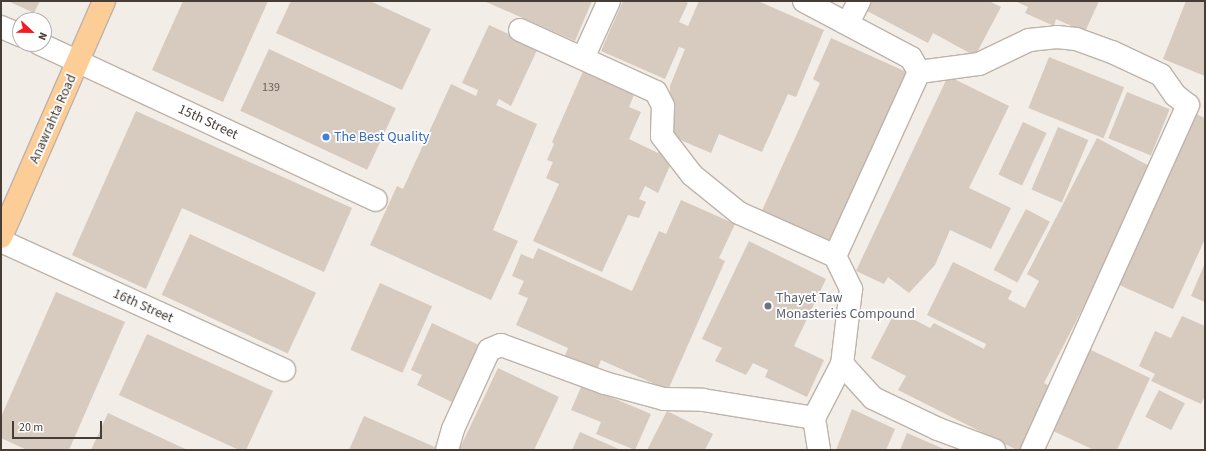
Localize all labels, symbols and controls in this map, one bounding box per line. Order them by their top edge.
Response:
north arrow [12,12,52,52]
text: N [34,30,51,43]
street label: Anawrahta Road [26,72,80,166]
house number: 139 [262,81,280,95]
street label: 15th Street [175,101,241,143]
place label: The Best Quality [334,129,429,145]
marker: The Best Quality [321,132,331,142]
street label: 16th Street [110,285,176,327]
place label: Thayet Taw Monasteries Compound [776,290,915,322]
marker: Thayet Taw Monasteries Compound [763,301,773,311]
scale bar [14,413,104,439]
text: 20 m [19,419,43,436]

